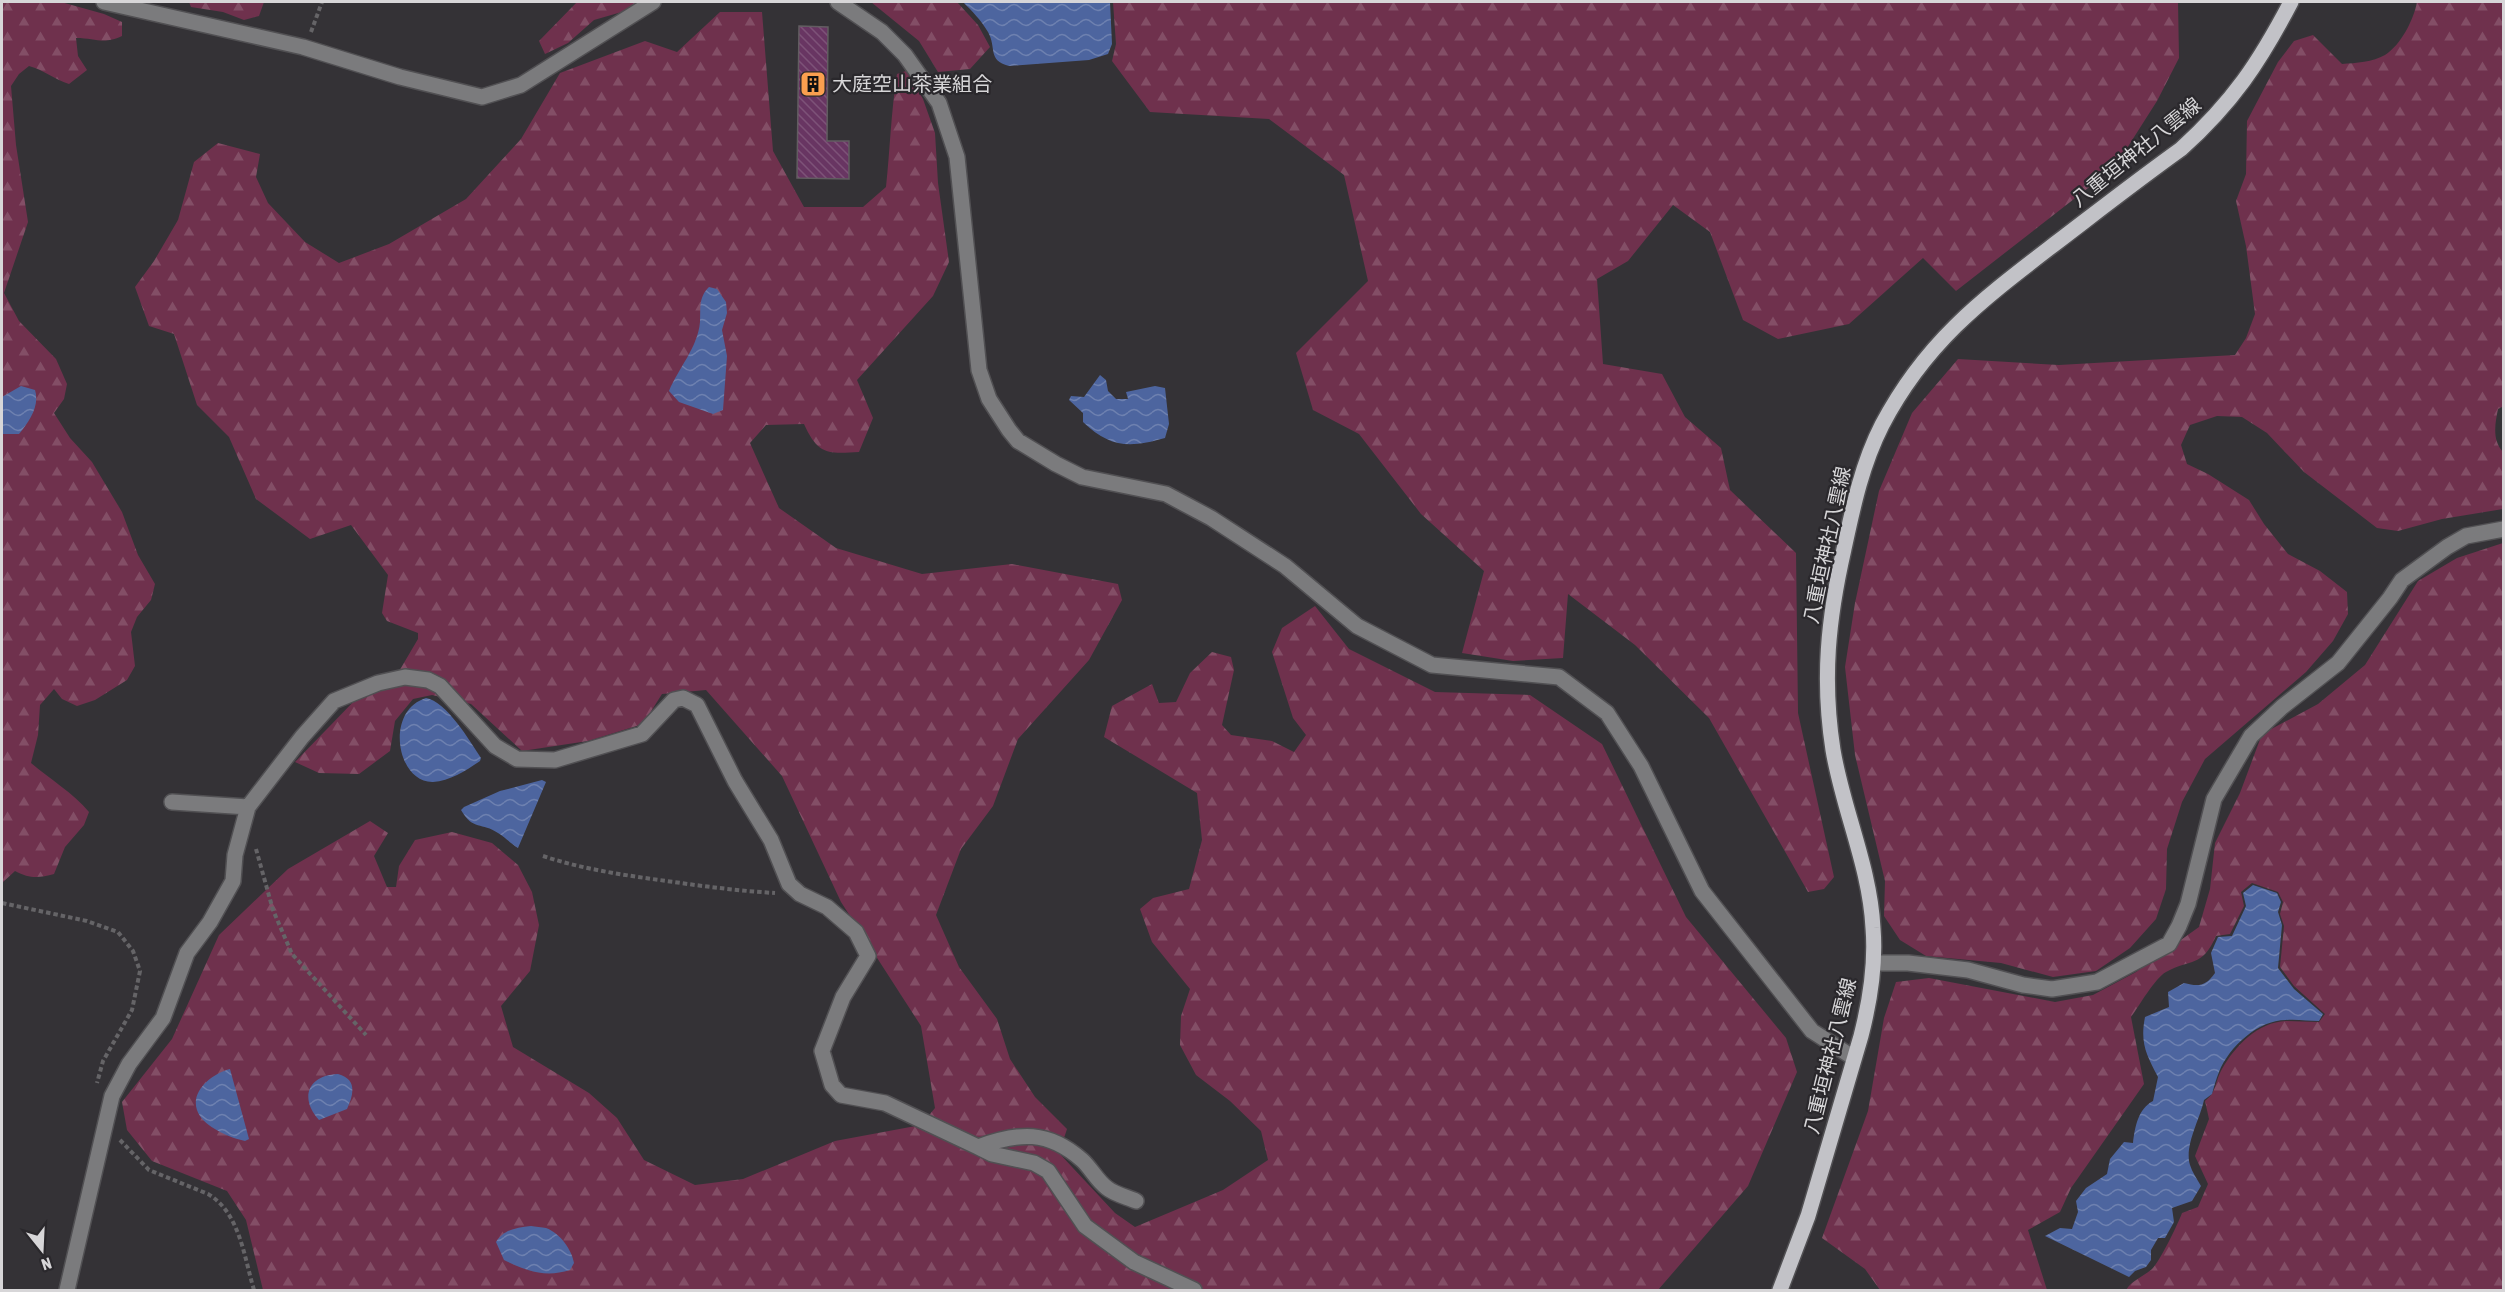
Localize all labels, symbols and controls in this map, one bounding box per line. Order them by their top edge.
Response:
building icon: 大庭空山茶業組合 [798,69,828,99]
place label: 大庭空山茶業組合 [832,72,992,95]
street label: 八重垣神社八雲線 [2066,92,2205,211]
street label: 八重垣神社八雲線 [1799,464,1854,626]
street label: 八重垣神社八雲線 [1799,975,1860,1136]
north arrow [12,1220,72,1280]
text: N [39,1254,54,1274]

